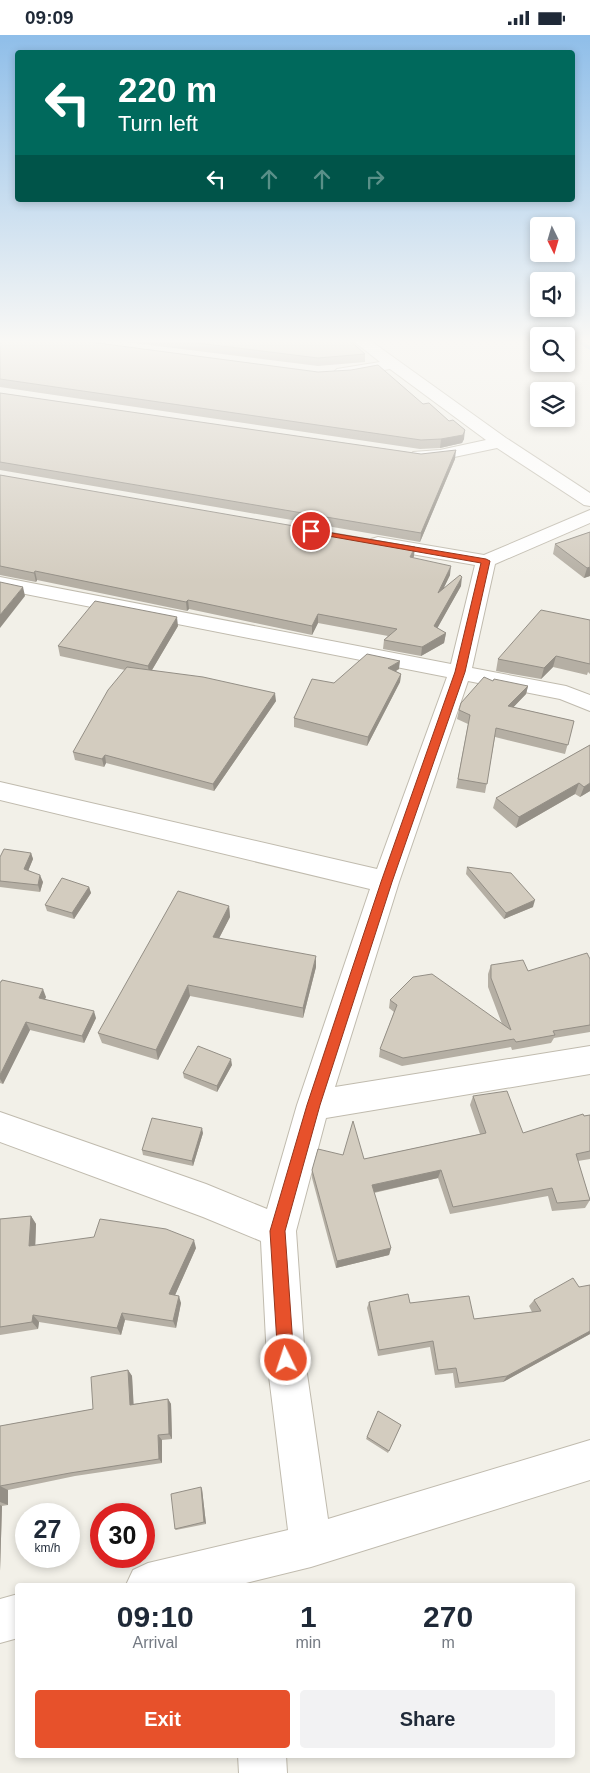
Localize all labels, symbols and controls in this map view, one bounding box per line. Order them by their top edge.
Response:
text: 09:09 [25,7,74,28]
icon: left [35,70,100,135]
text: 220 m [118,70,217,109]
text: Turn left [118,111,198,136]
icon: left [202,165,230,193]
icon: ahead [255,165,283,193]
icon: ahead [308,165,336,193]
icon: right [361,165,389,193]
north arrow [530,217,575,263]
map controls [530,217,575,427]
button: sound [530,272,575,317]
button: search [530,327,575,372]
button: layers [530,382,575,427]
pin [290,510,332,552]
icon: arrive [297,517,325,545]
position arrow [259,1333,311,1385]
speed limit sign: 30 [90,1503,155,1568]
text: 27 [34,1515,61,1543]
text: km/h [34,1541,61,1555]
text: 09:10 [117,1600,194,1633]
text: 1 [300,1600,317,1633]
text: 270 [423,1600,473,1633]
text: Arrival [133,1634,178,1651]
text: min [295,1634,321,1651]
text: m [441,1634,455,1651]
button: Exit [35,1690,290,1748]
button: Share [300,1690,555,1748]

